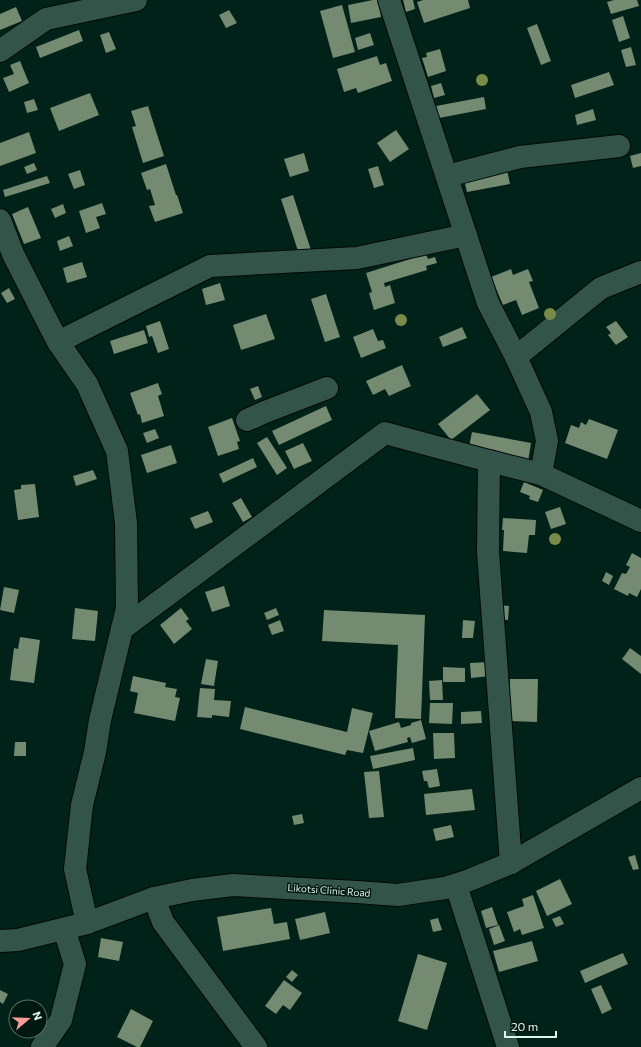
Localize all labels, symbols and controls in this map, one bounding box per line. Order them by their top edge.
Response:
street label: Likotsi Clinic Road [287,881,371,899]
north arrow [8,999,48,1039]
text: N [30,1010,45,1022]
scale bar [505,1013,556,1039]
text: 20 m [511,1019,538,1033]

